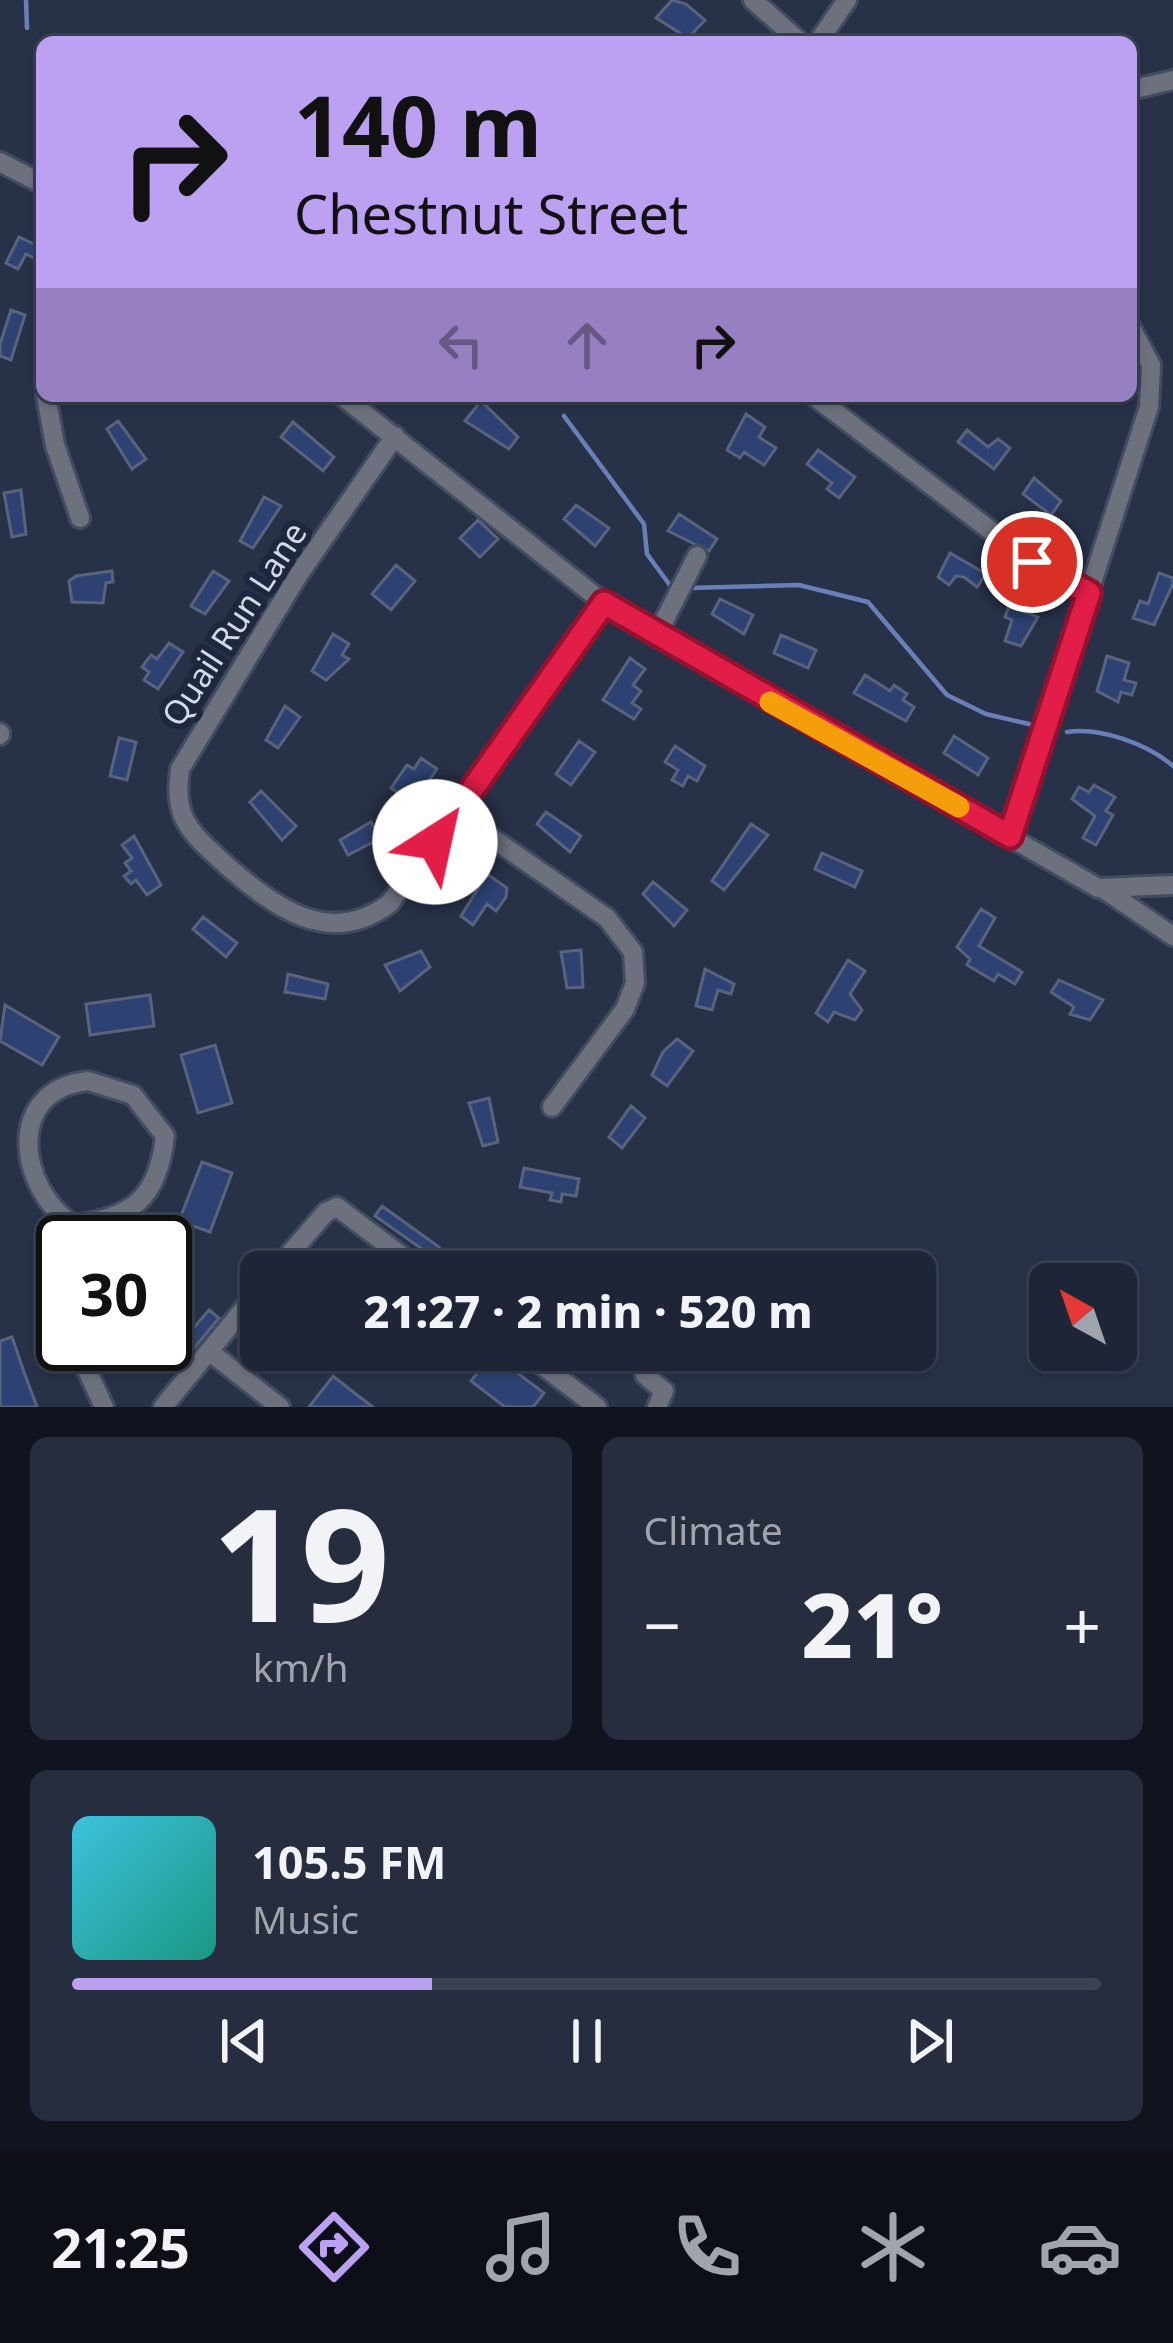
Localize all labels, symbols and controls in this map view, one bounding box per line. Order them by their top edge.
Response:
text: 140 m [294,67,542,182]
icon: right [96,84,252,240]
text: Chestnut Street [294,176,688,250]
icon: left [428,312,494,378]
icon: ahead [554,312,620,378]
icon: right [680,312,746,378]
pin [981,511,1083,613]
street label: Quail Run Lane [151,513,316,735]
icon: arrive [999,529,1065,595]
position arrow [372,779,498,905]
speed limit sign: 30 [36,1215,192,1371]
north arrow [1029,1263,1137,1371]
map controls [1029,1263,1137,1371]
text: 21:27 · 2 min · 520 m [363,1280,813,1341]
text: 19 [212,1455,390,1668]
text: Climate [644,1503,783,1556]
text: 21° [801,1562,943,1684]
text: − [644,1579,681,1669]
text: + [1063,1579,1101,1669]
text: km/h [253,1640,349,1693]
text: 105.5 FM [252,1831,446,1892]
text: Music [252,1892,359,1945]
icon: previous [211,2008,277,2074]
icon: pause [554,2008,620,2074]
icon: next [897,2008,963,2074]
icon: directions [292,2205,376,2289]
icon: music [479,2205,563,2289]
icon: phone [665,2205,749,2289]
icon: climate [851,2205,935,2289]
icon: car [1038,2205,1122,2289]
text: 21:25 [51,2210,190,2284]

